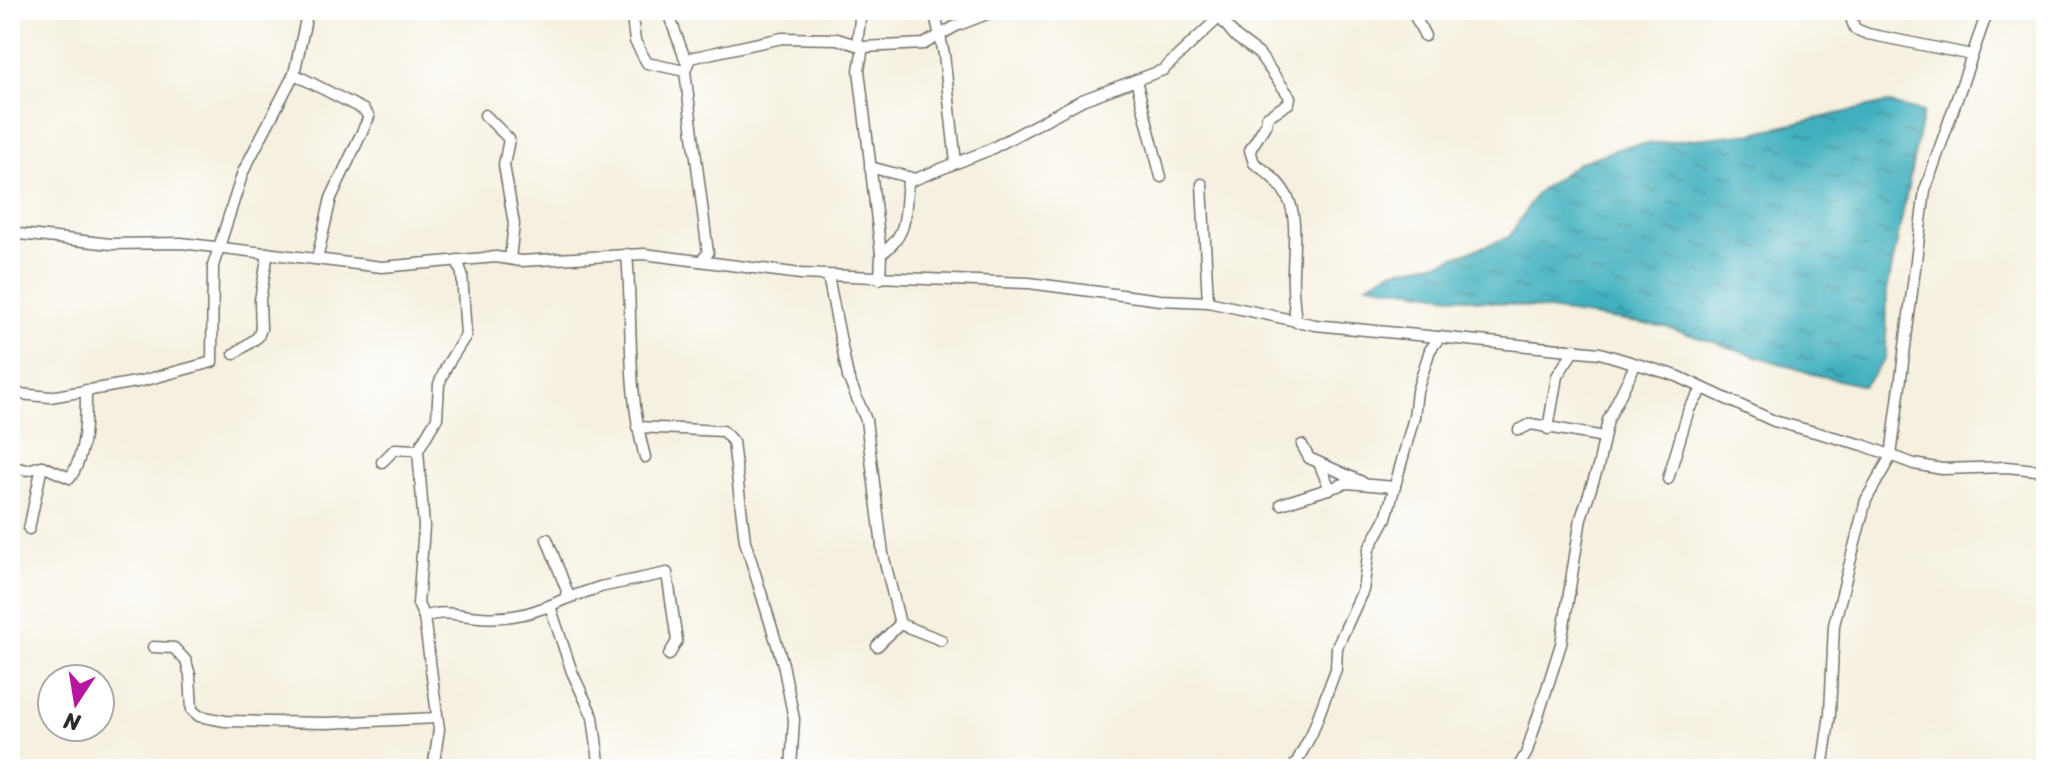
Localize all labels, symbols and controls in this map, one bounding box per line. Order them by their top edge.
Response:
north arrow [36,663,116,743]
text: N [60,701,84,743]

